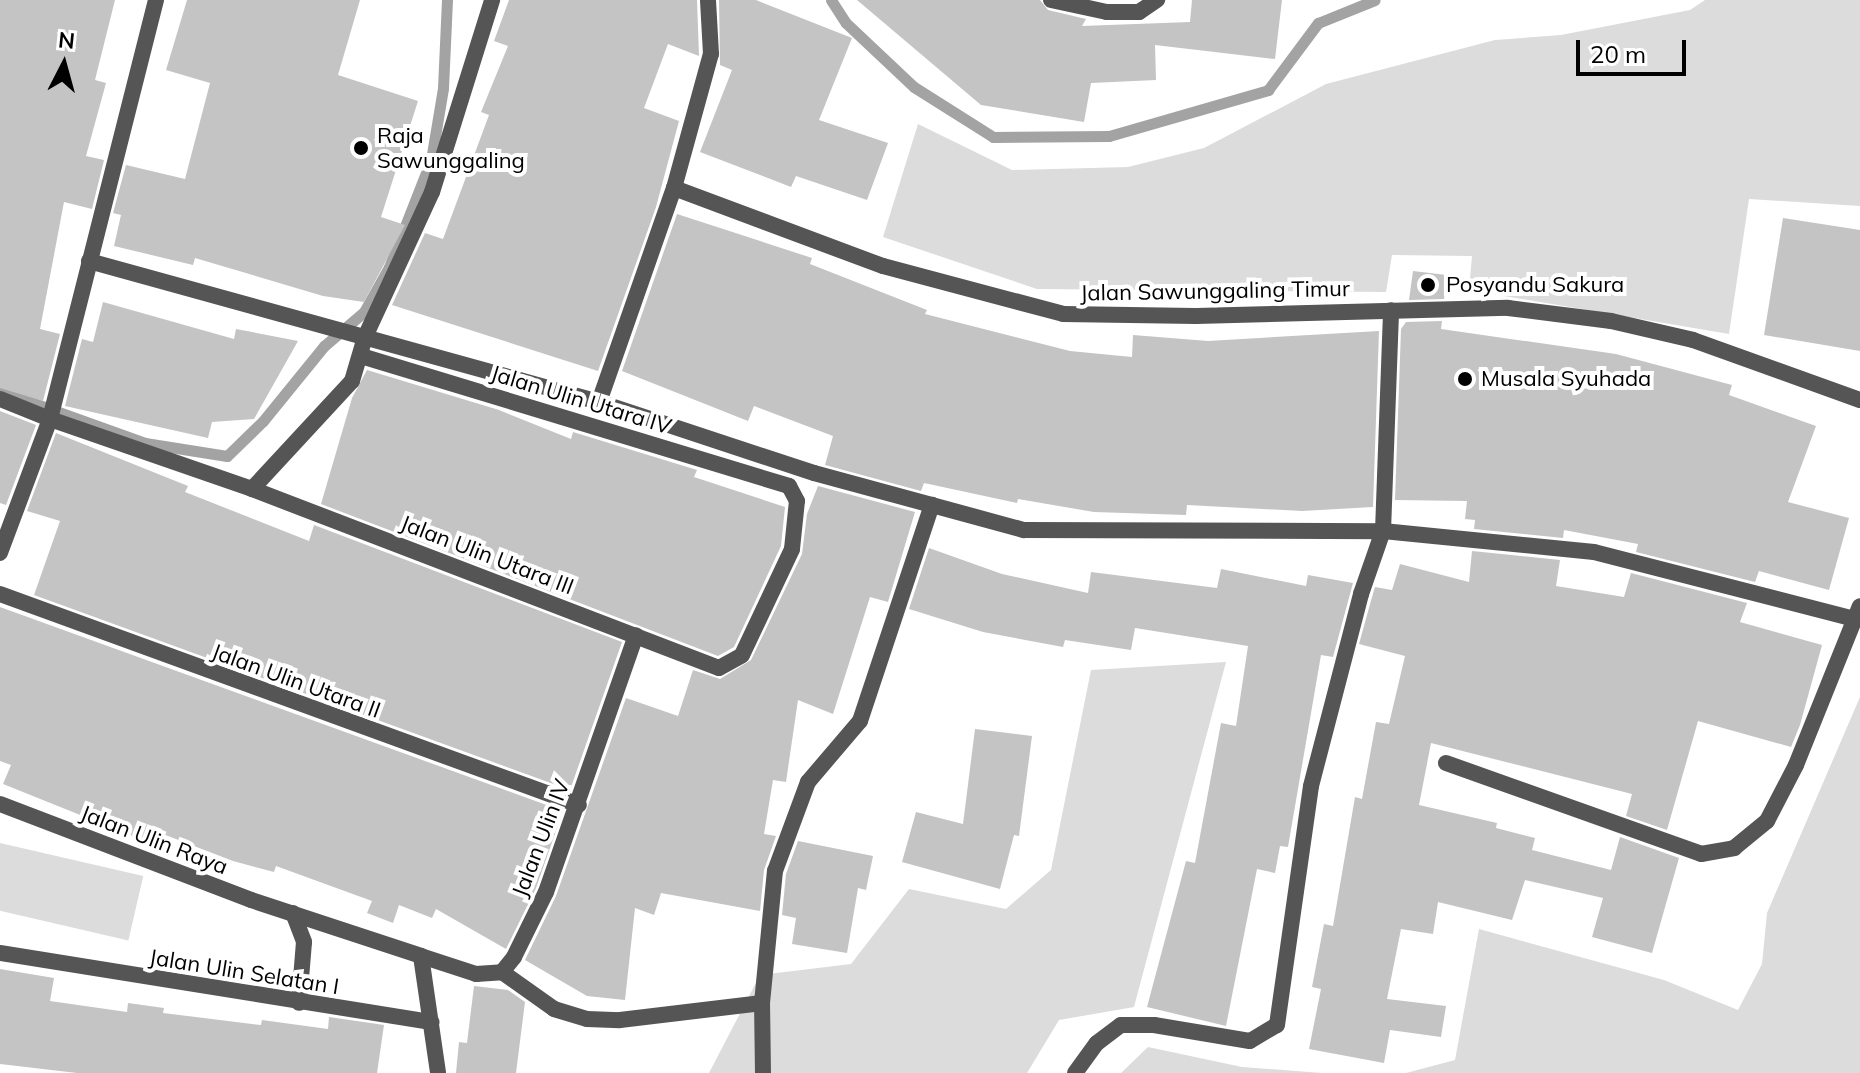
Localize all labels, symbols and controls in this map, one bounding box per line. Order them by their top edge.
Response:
north arrow [24,24,104,104]
scale bar [1580,24,1690,74]
text: N [57,25,76,55]
text: 20 m [1590,39,1646,69]
place label: Raja Sawunggaling [377,122,525,174]
marker: Raja Sawunggaling [352,139,370,157]
place label: Posyandu Sakura [1446,272,1624,298]
marker: Posyandu Sakura [1417,274,1439,296]
street label: Jalan Sawunggaling Timur [1080,275,1350,307]
street label: Jalan Ulin Utara IV [487,360,675,440]
place label: Musala Syuhada [1481,366,1651,392]
marker: Musala Syuhada [1456,370,1474,388]
street label: Jalan Ulin Utara III [397,510,577,600]
street label: Jalan Ulin Utara II [208,638,384,724]
street label: Jalan Ulin IV [507,776,575,900]
street label: Jalan Ulin Raya [77,800,231,880]
street label: Jalan Ulin Selatan I [147,944,341,1000]

